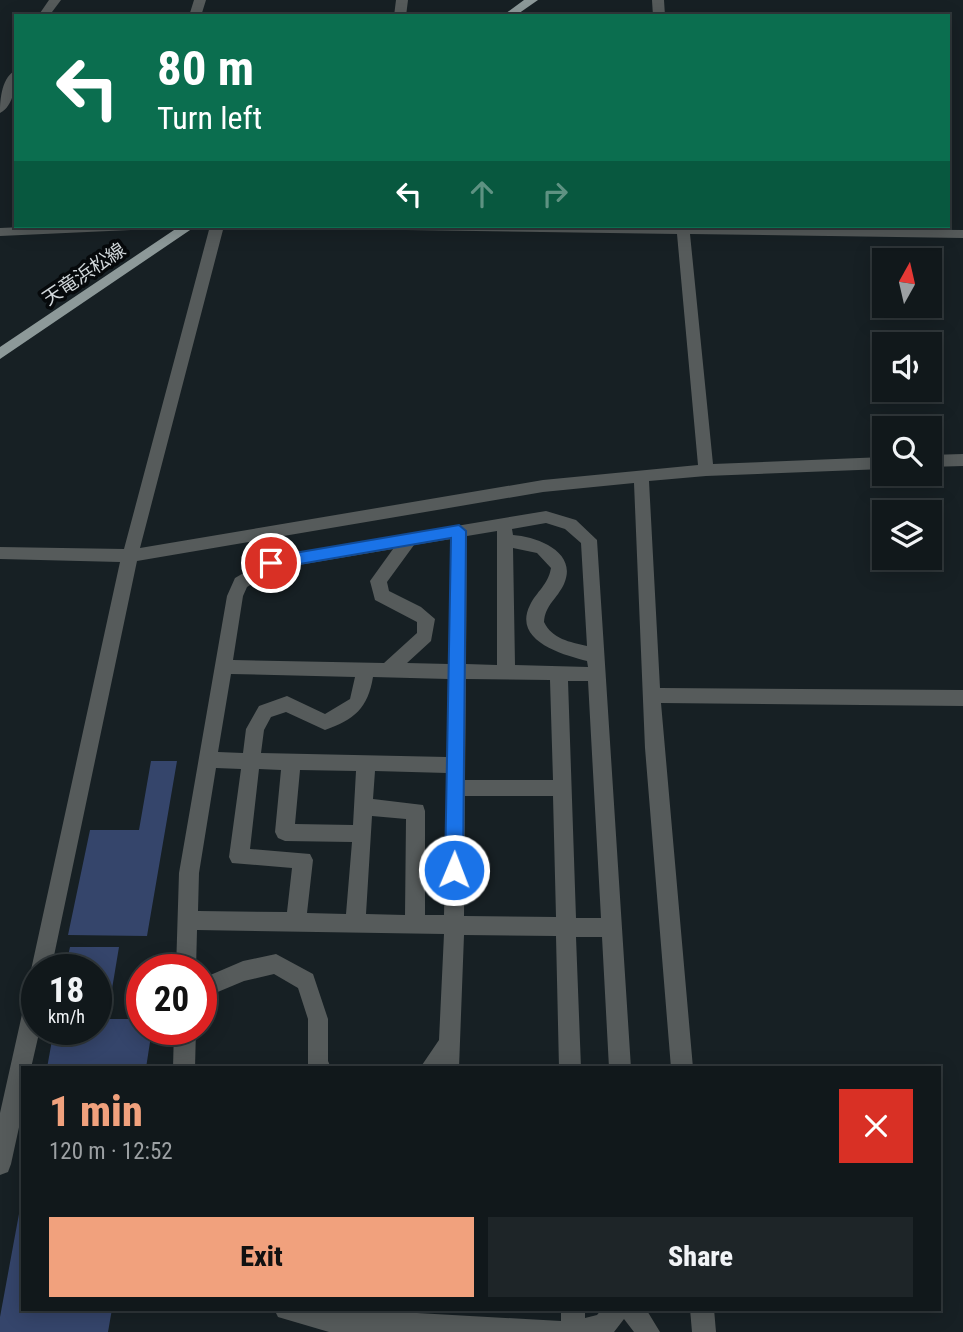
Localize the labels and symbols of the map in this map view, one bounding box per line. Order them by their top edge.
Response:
street label: 天竜浜松線 [38,238,130,310]
north arrow [872,248,942,318]
pin [241,533,301,593]
position arrow [417,833,491,907]
speed limit sign: 20 [126,954,217,1045]

